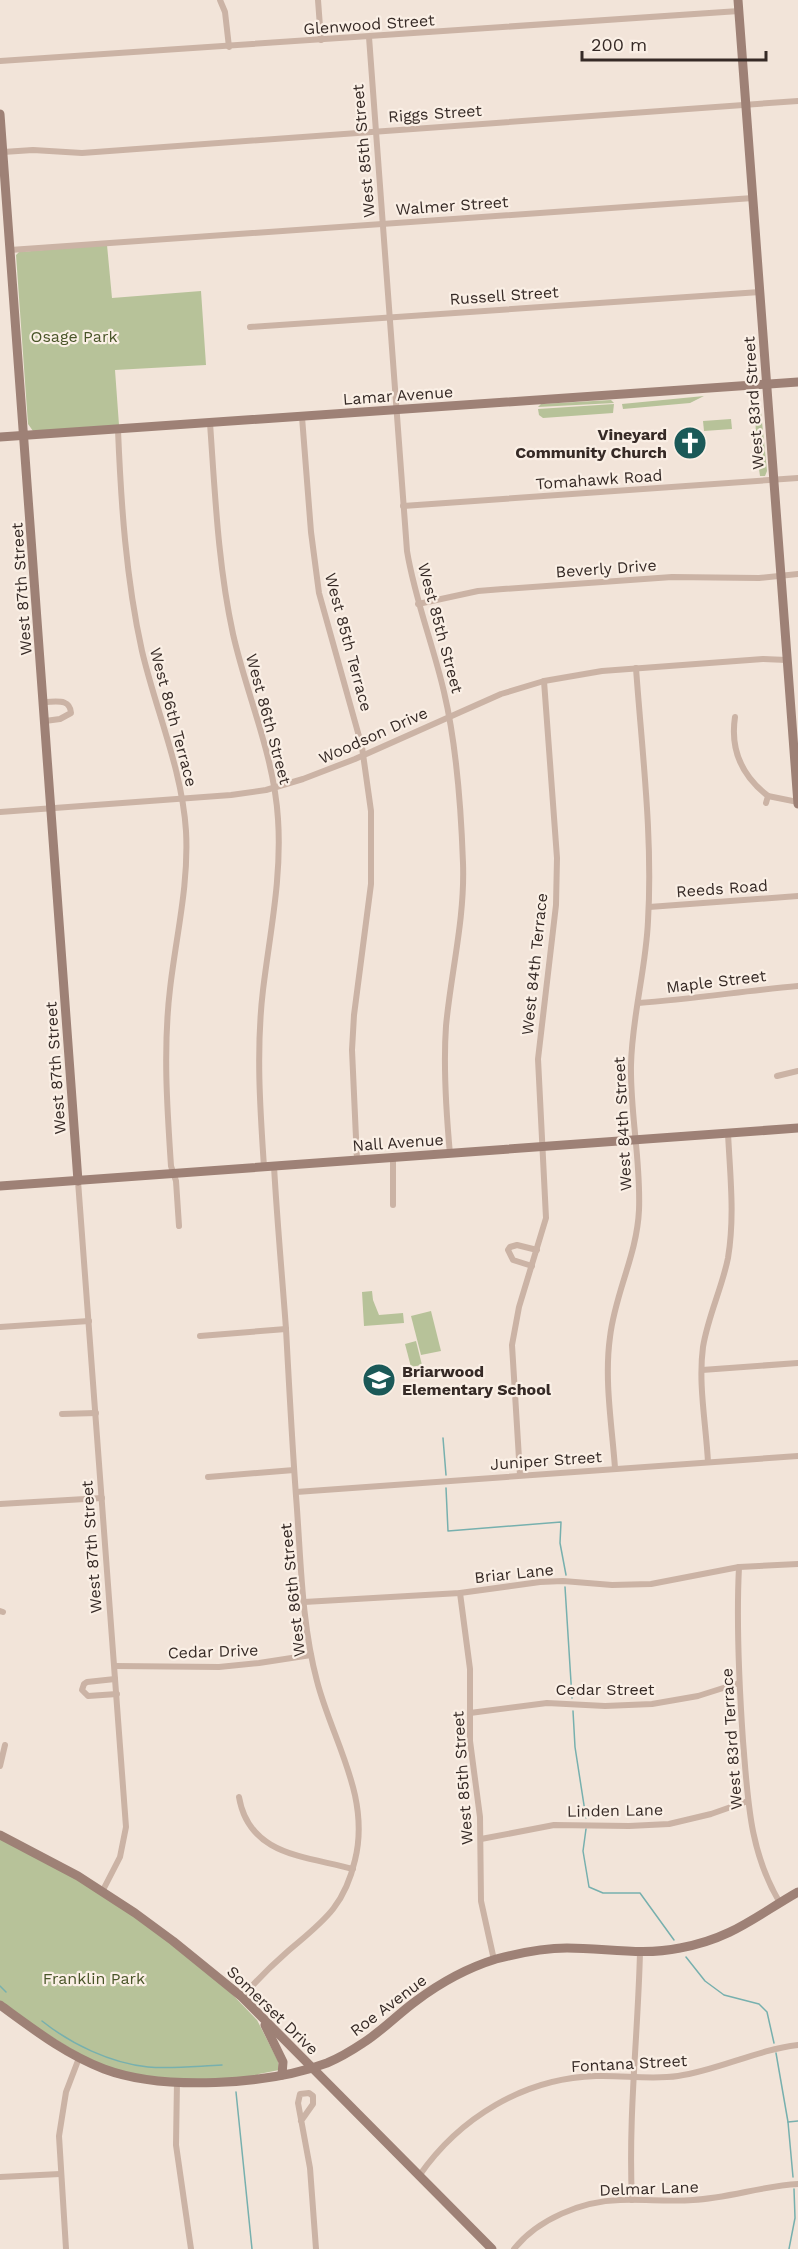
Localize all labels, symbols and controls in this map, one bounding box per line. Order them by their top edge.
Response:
street label: Glenwood Street [303,10,436,39]
scale bar [582,24,766,62]
text: 200 m [591,34,647,55]
street label: West 85th Street [348,83,379,219]
street label: Riggs Street [388,101,483,126]
street label: Walmer Street [395,192,509,219]
street label: Russell Street [449,282,559,309]
park label: Osage Park [30,327,118,346]
street label: West 83rd Street [739,335,768,470]
street label: Lamar Avenue [342,382,454,409]
place label: Vineyard Community Church [515,425,667,462]
church icon: Vineyard Community Church [672,425,708,461]
street label: Tomahawk Road [535,466,663,493]
street label: West 87th Street [7,522,36,656]
street label: Beverly Drive [555,555,657,582]
street label: West 85th Street [414,561,467,696]
street label: West 85th Terrace [321,571,376,714]
street label: West 86th Terrace [146,646,201,789]
street label: West 86th Street [242,652,295,787]
street label: Woodson Drive [316,703,431,768]
street label: Reeds Road [676,876,768,901]
street label: West 84th Terrace [518,892,551,1036]
street label: Maple Street [665,966,767,997]
street label: West 87th Street [41,1001,70,1135]
street label: West 84th Street [609,1056,636,1192]
street label: Nall Avenue [352,1130,444,1155]
school or university icon: Briarwood Elementary School [361,1362,397,1398]
place label: Briarwood Elementary School [402,1362,552,1399]
street label: Juniper Street [490,1447,603,1474]
street label: West 87th Street [77,1480,106,1614]
street label: West 86th Street [276,1522,309,1658]
street label: Briar Lane [473,1560,555,1587]
street label: Cedar Drive [167,1640,259,1663]
street label: West 83rd Terrace [717,1667,746,1810]
street label: Cedar Street [555,1680,655,1699]
street label: West 85th Street [448,1710,477,1845]
street label: Linden Lane [567,1800,663,1821]
street label: Somerset Drive [223,1962,322,2059]
park label: Franklin Park [43,1969,145,1988]
street label: Roe Avenue [346,1971,430,2040]
street label: Fontana Street [570,2051,688,2076]
street label: Delmar Lane [599,2177,699,2200]

